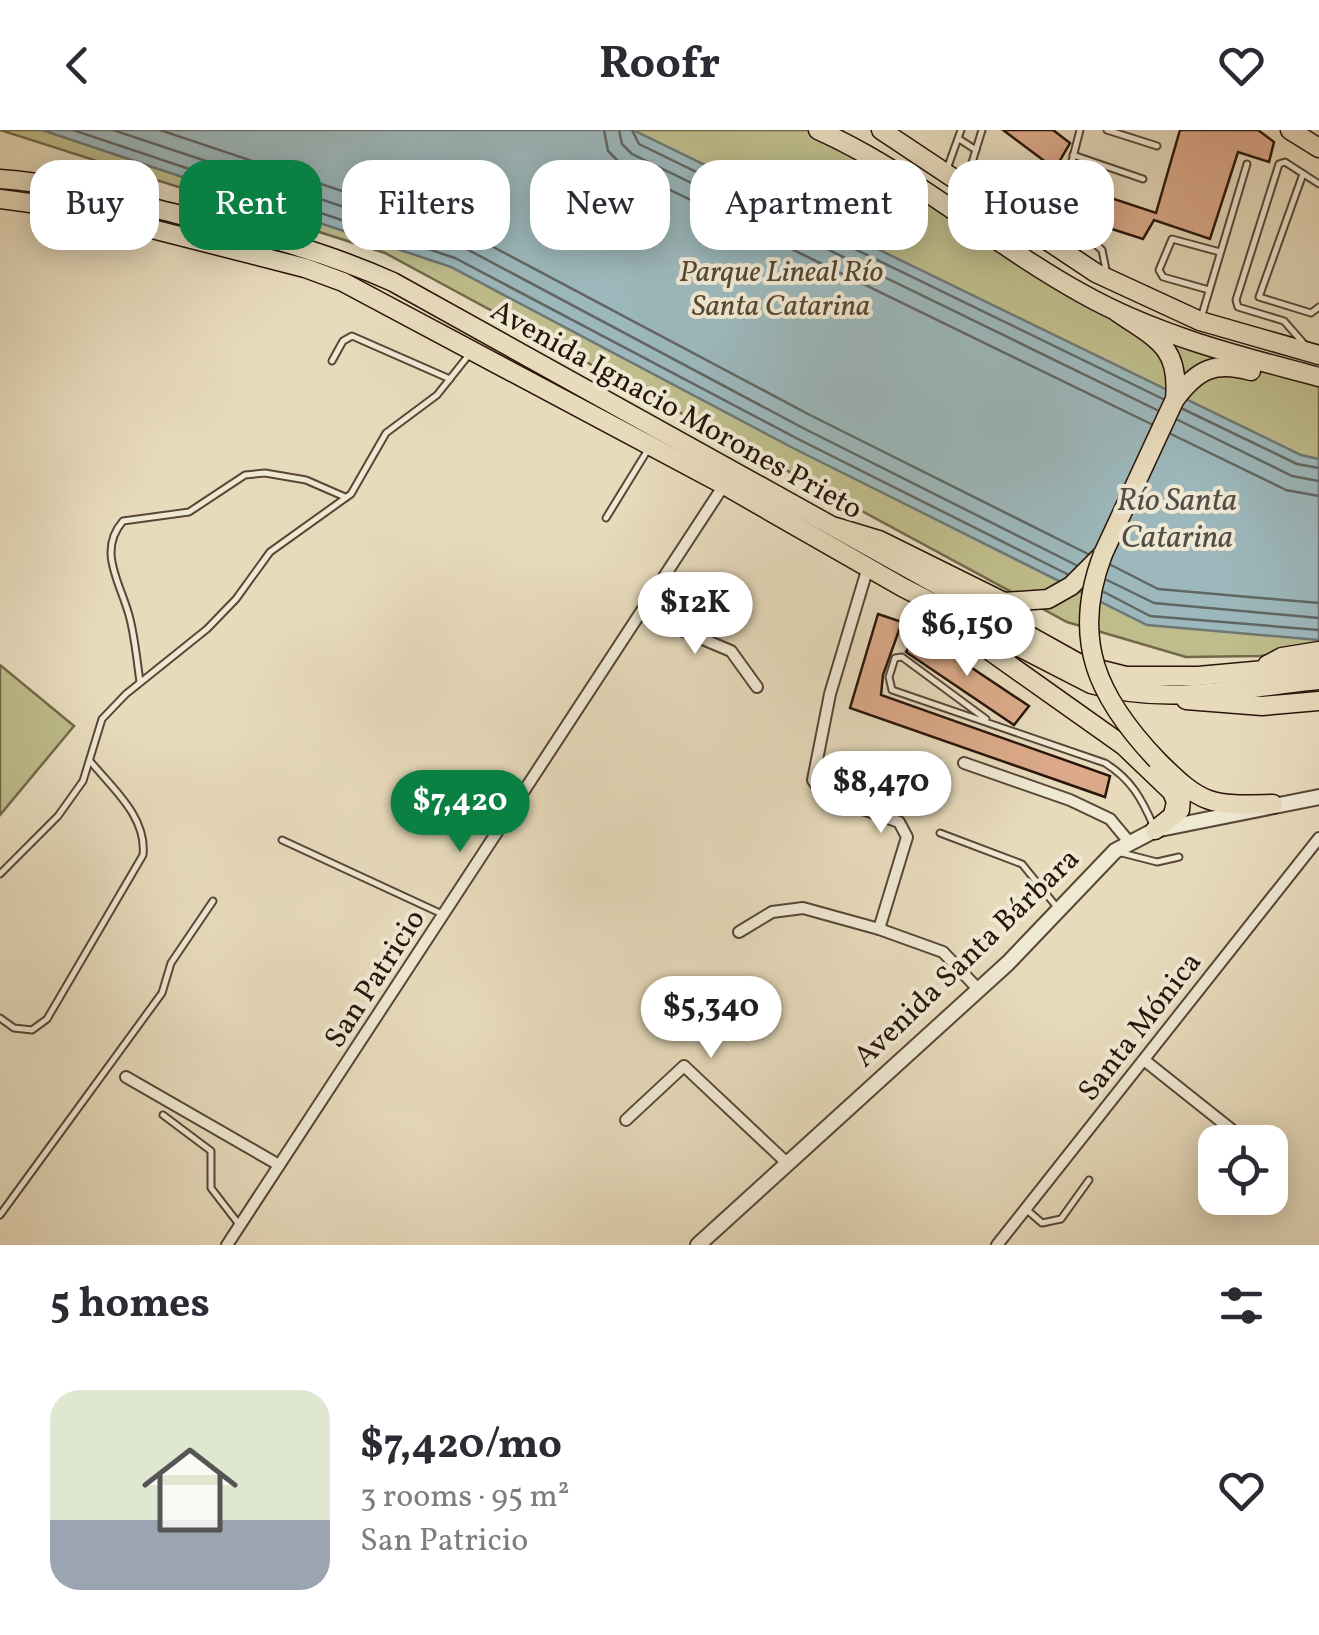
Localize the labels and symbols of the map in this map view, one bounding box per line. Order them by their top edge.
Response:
park label: Parque Lineal Río Santa Catarina [679,252,883,328]
street label: Avenida Ignacio Morones Prieto [482,291,870,531]
water label: Río Santa Catarina [1117,480,1237,561]
pin: $12K [636,572,754,657]
pin: $6,150 [886,594,1048,679]
pin: $8,470 [800,751,962,836]
pin: $7,420 [379,770,541,855]
street label: Avenida Santa Bárbara [845,839,1090,1078]
street label: San Patricio [315,901,436,1057]
street label: Santa Mónica [1069,944,1212,1111]
pin: $5,340 [630,976,792,1061]

